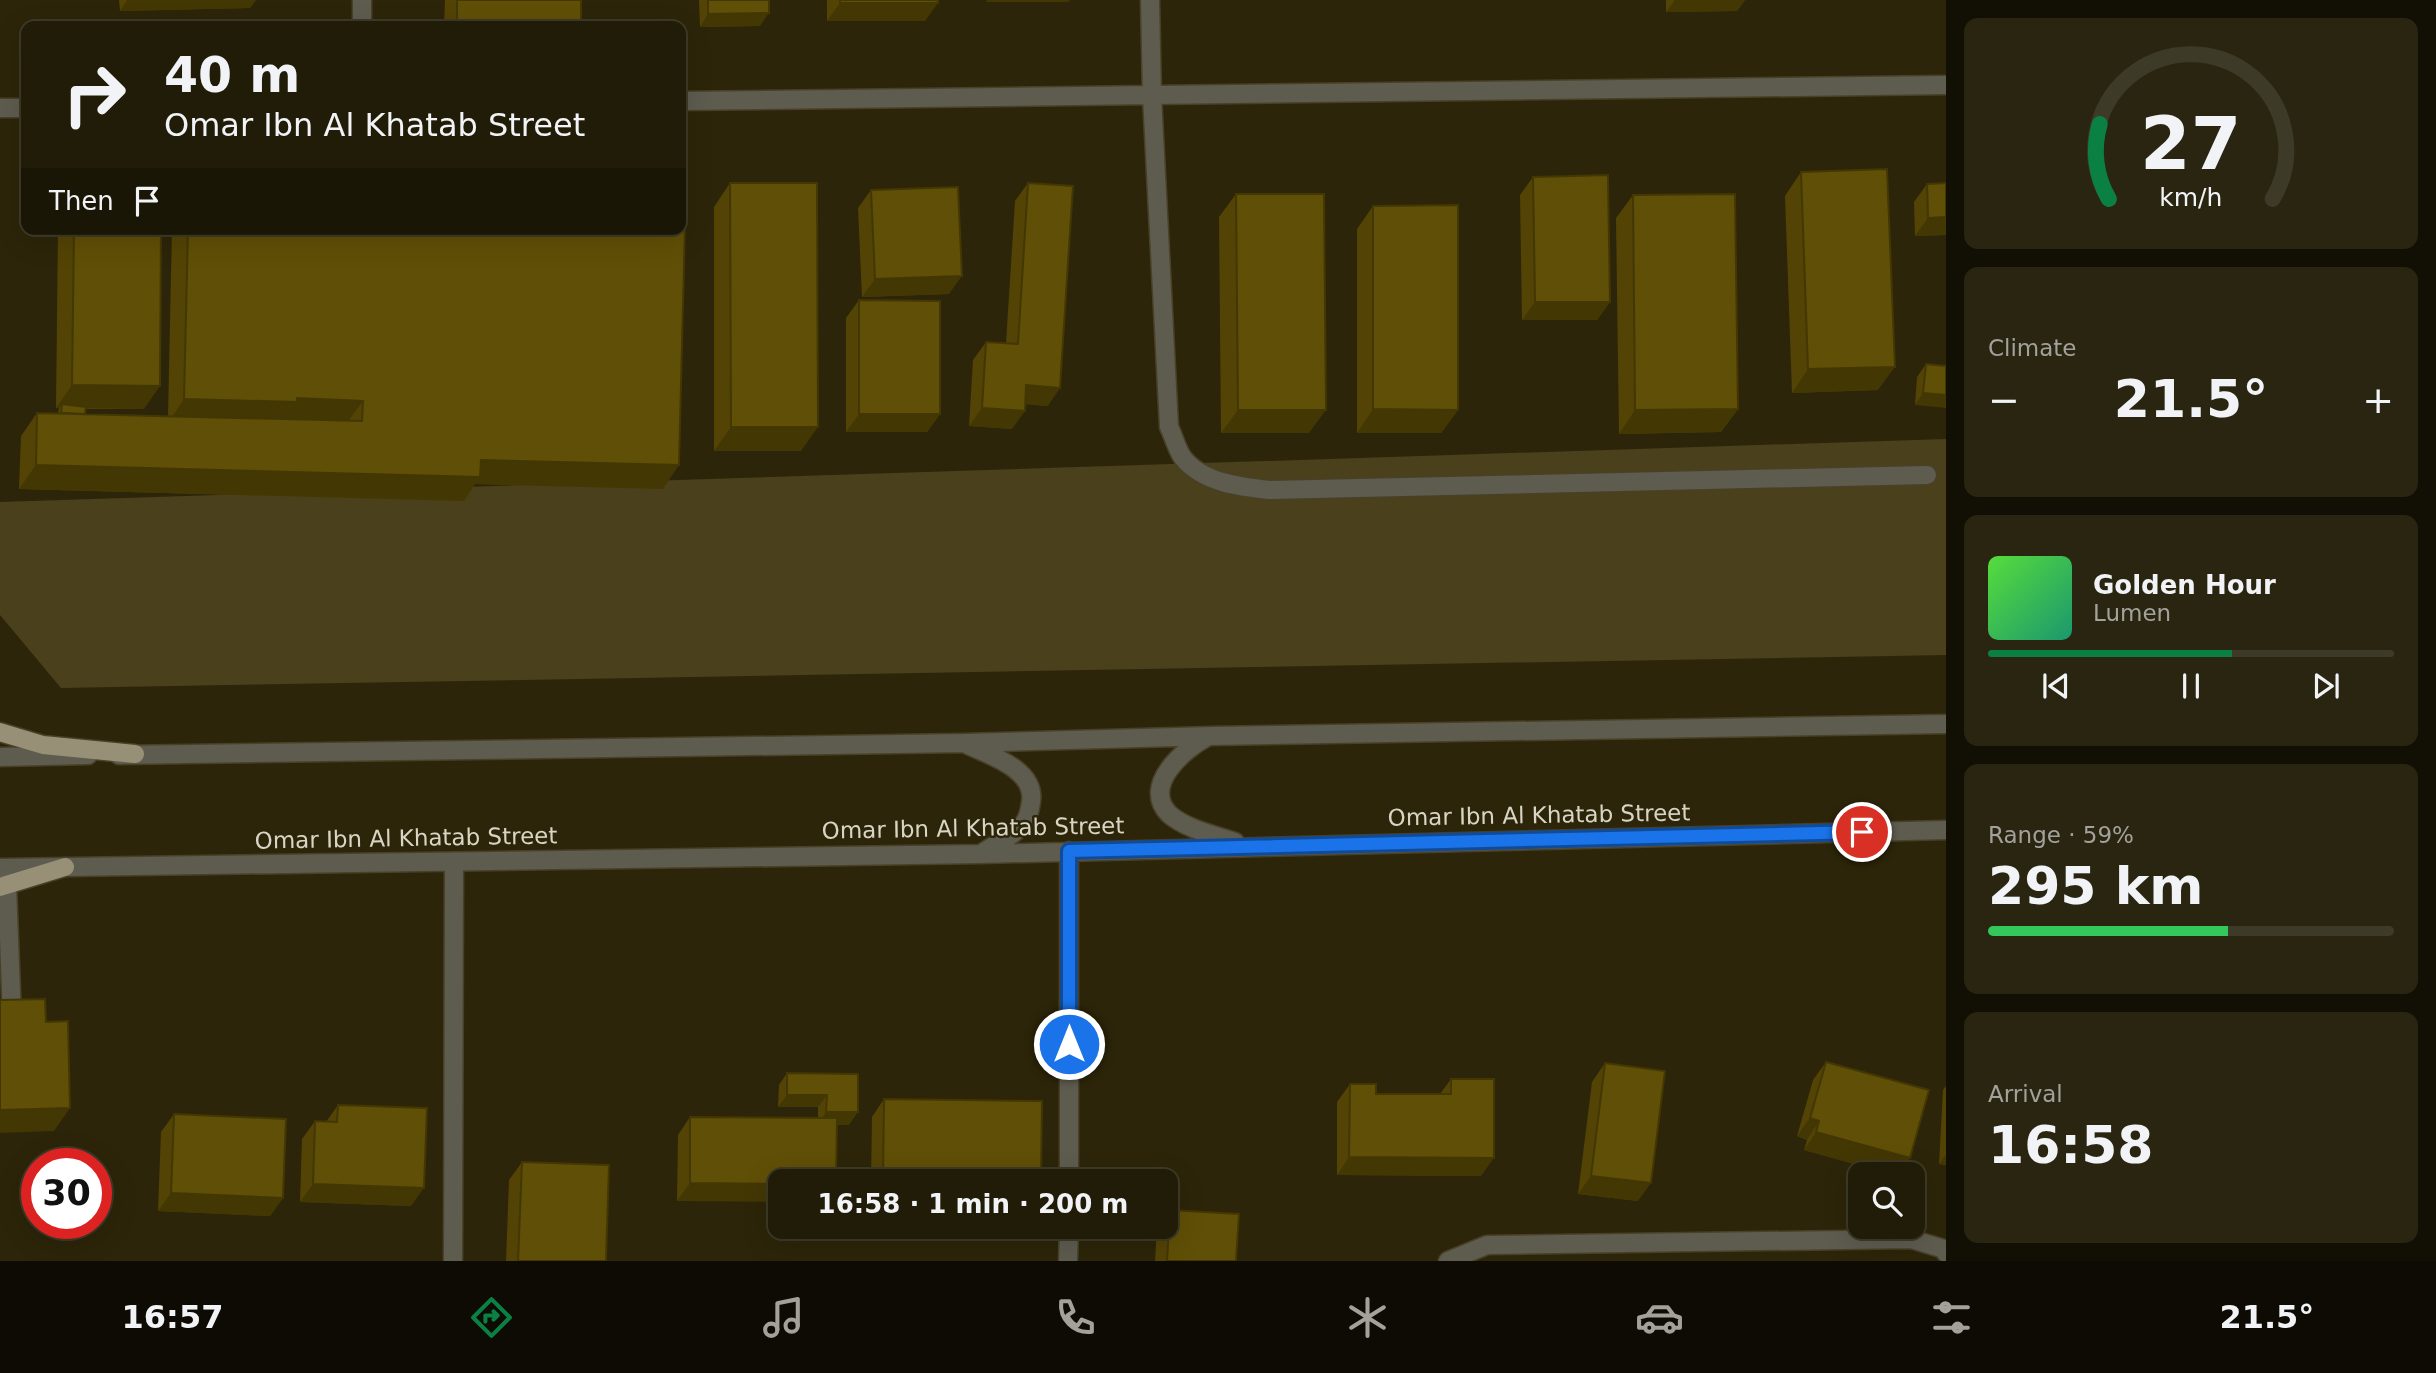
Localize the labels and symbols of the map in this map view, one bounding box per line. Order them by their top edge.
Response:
street label: Omar Ibn Al Khatab Street [1387,799,1691,831]
pin [1832,802,1892,862]
street label: Omar Ibn Al Khatab Street [821,812,1125,844]
street label: Omar Ibn Al Khatab Street [254,822,558,854]
position arrow [1032,1007,1106,1081]
speed limit sign: 30 [21,1148,112,1239]

